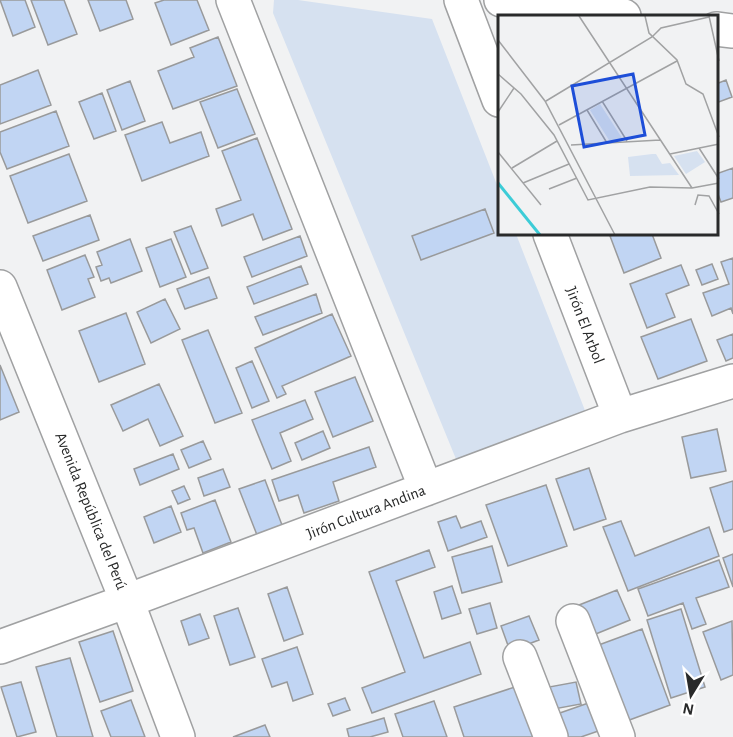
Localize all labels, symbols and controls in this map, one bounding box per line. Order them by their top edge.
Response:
inset map [498,15,718,236]
street label: Jirón El Arbol [563,284,607,366]
street label: Avenida República del Perú [52,430,130,592]
street label: Jirón Cultura Andina [304,482,428,542]
north arrow [661,665,721,725]
text: N [681,700,695,718]

